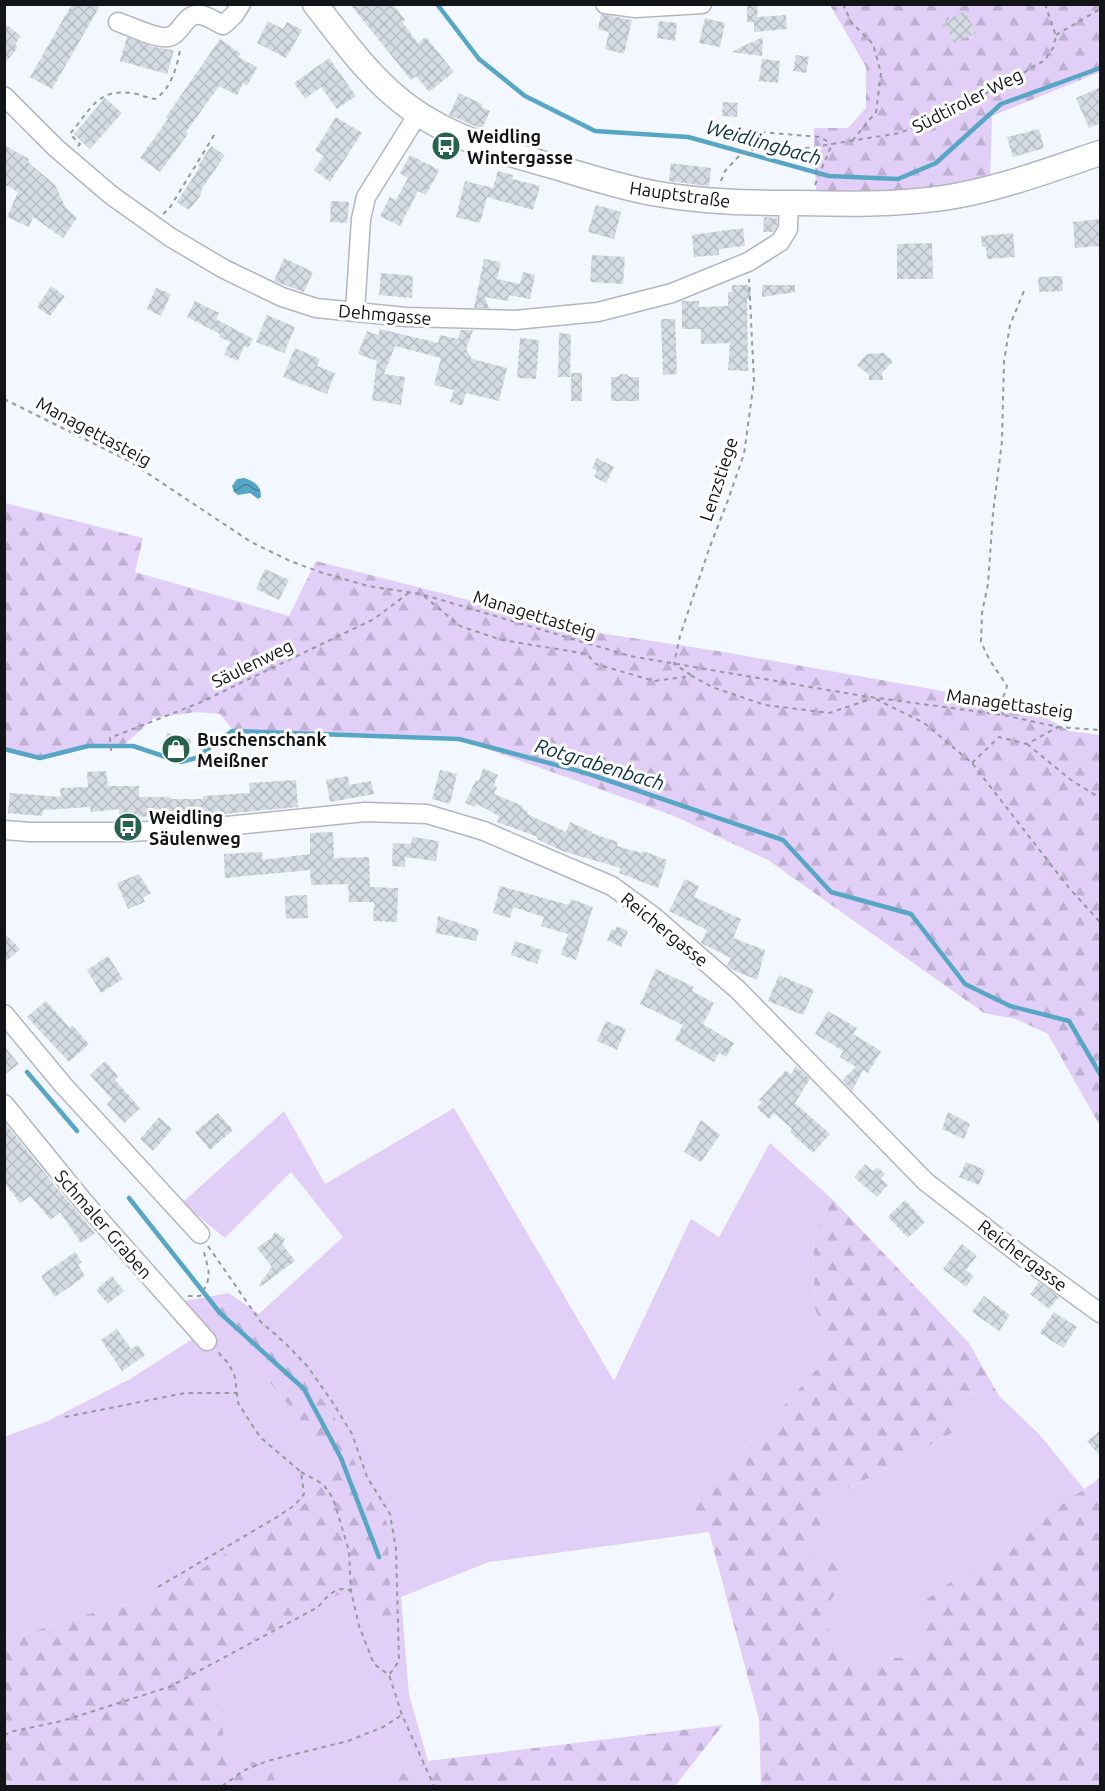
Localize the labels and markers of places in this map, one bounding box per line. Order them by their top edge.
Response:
place label: Weidling Wintergasse [467,126,573,167]
bus stop icon: Weidling Wintergasse [430,130,462,162]
place label: Buschenschank Meißner [197,729,327,770]
shop icon: Buschenschank Meißner [160,733,192,765]
place label: Weidling Säulenweg [149,807,241,848]
bus stop icon: Weidling Säulenweg [112,811,144,843]

